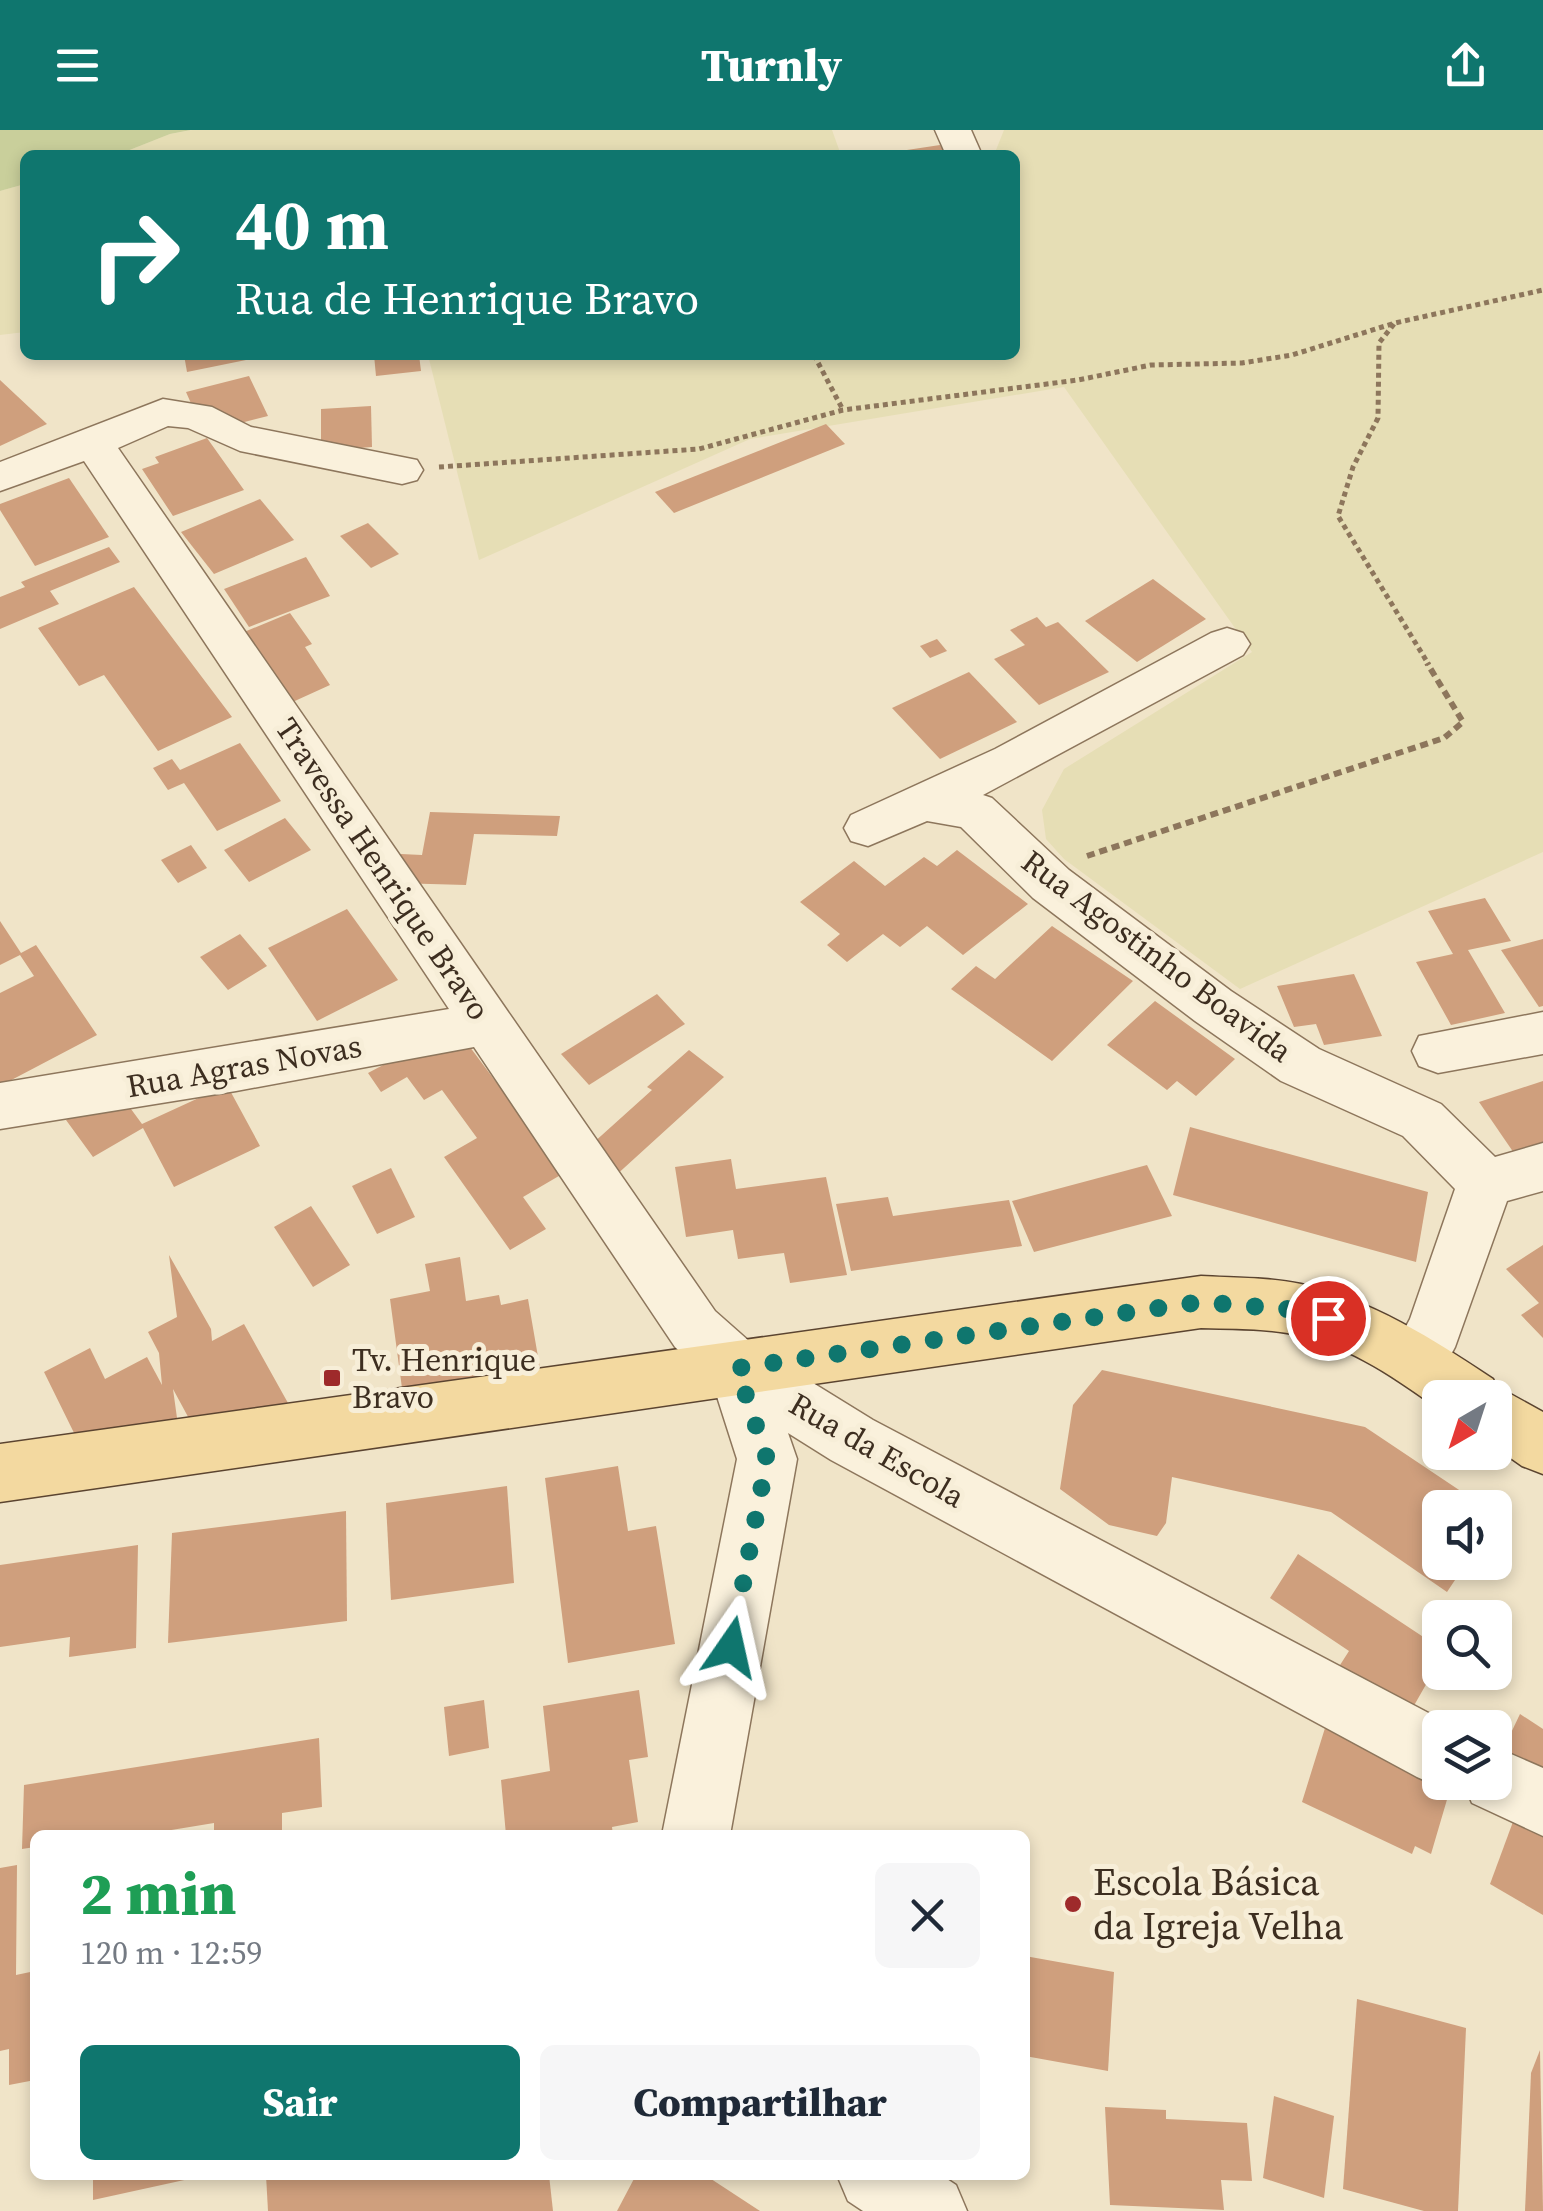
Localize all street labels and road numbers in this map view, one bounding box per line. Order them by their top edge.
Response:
street label: Travessa Henrique Bravo [265,709,501,1029]
street label: Rua Agostinho Boavida [1013,840,1302,1073]
street label: Rua Agras Novas [123,1024,365,1108]
street label: Rua da Escola [781,1382,973,1518]

